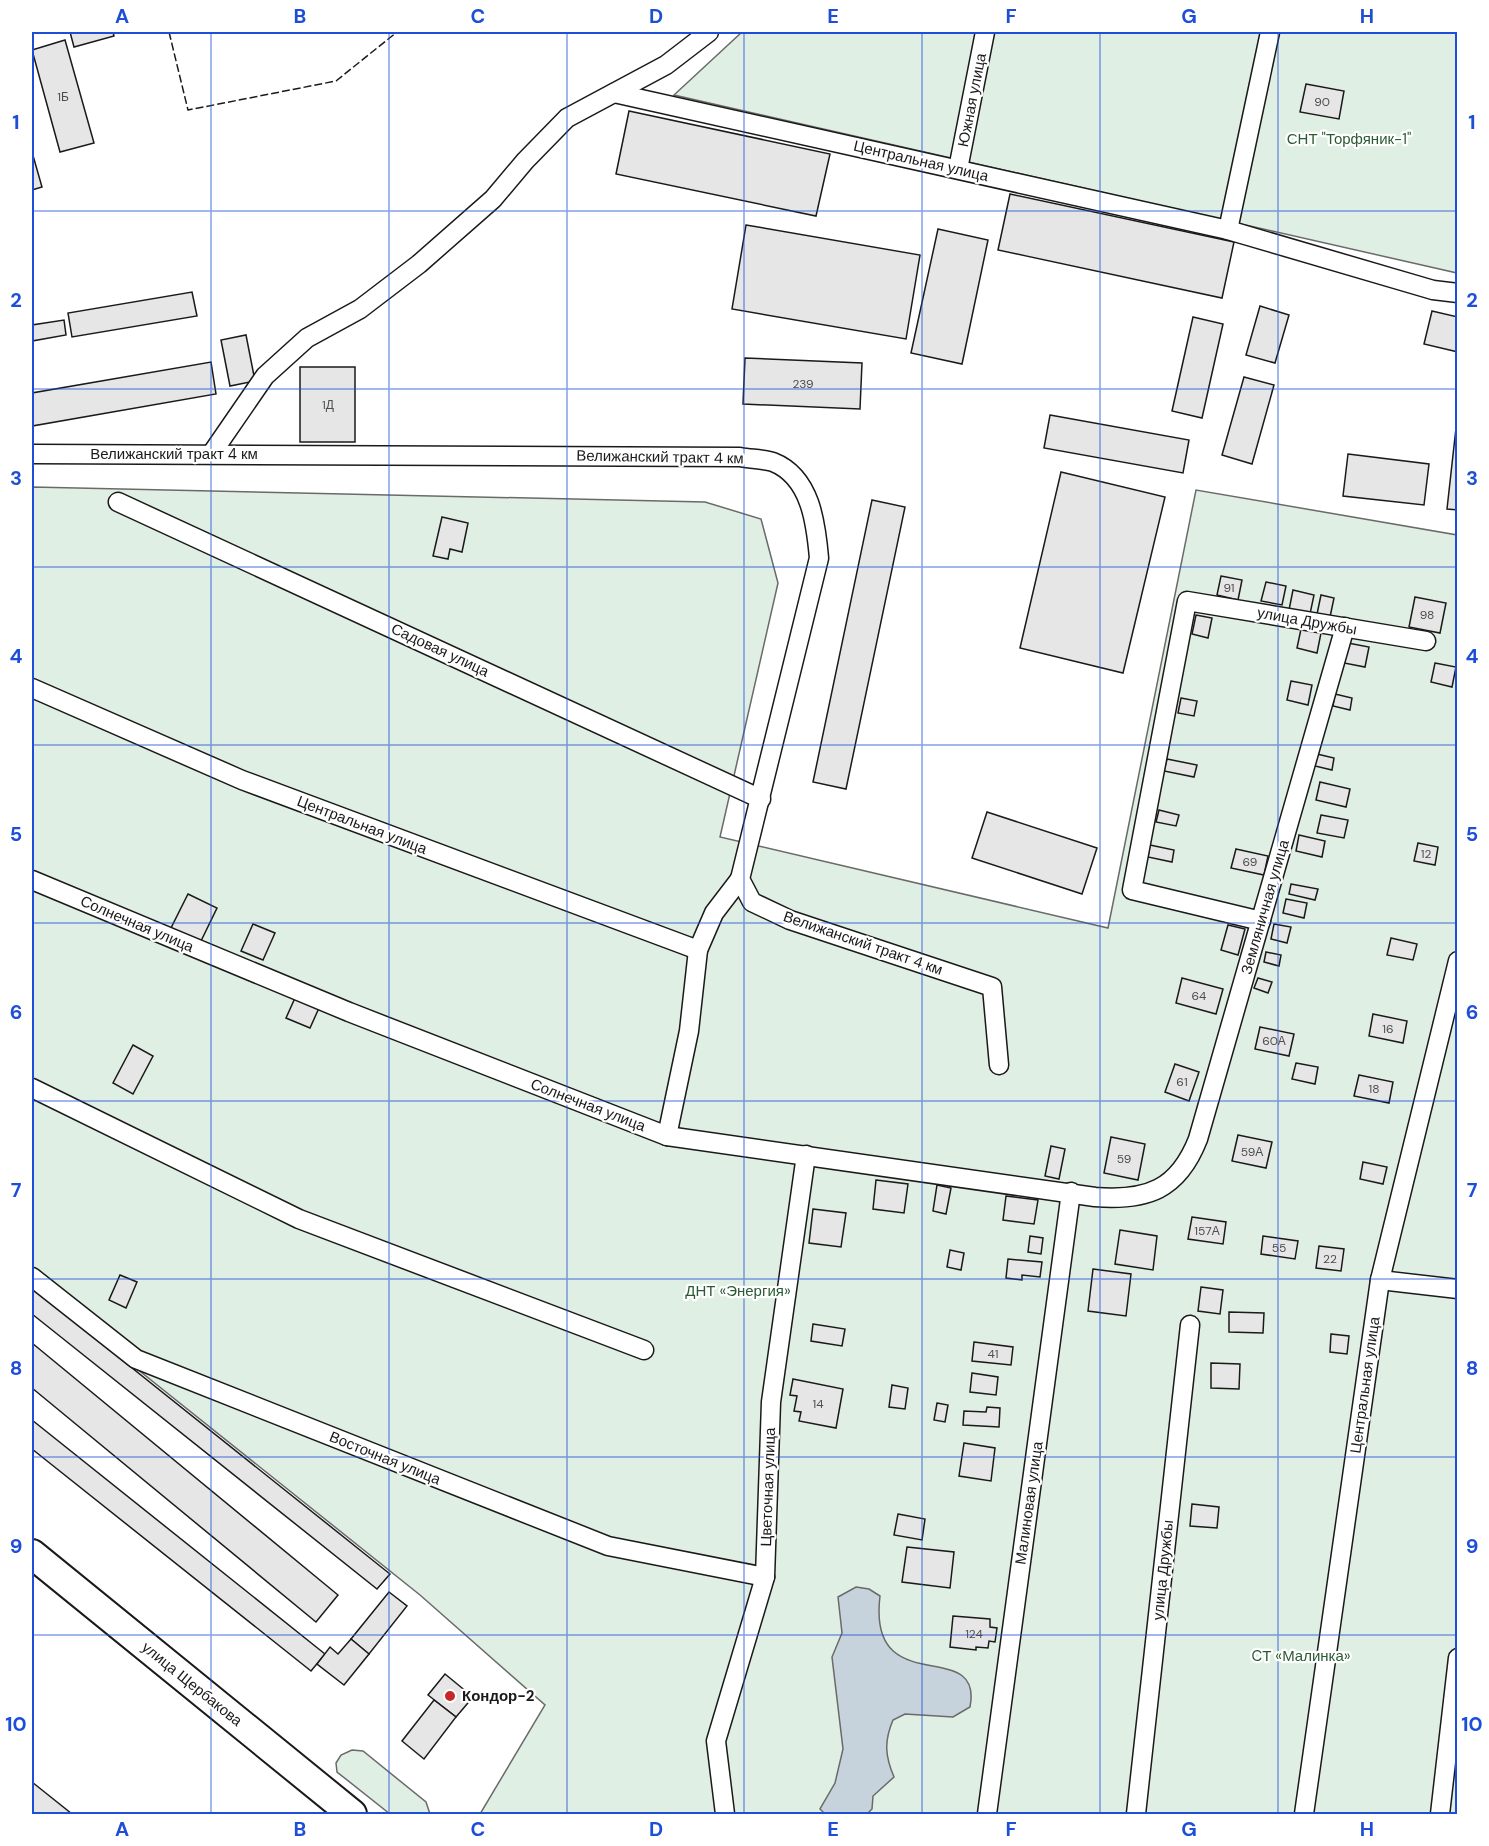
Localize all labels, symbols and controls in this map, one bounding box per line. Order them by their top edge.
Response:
text: A [115,3,129,29]
text: B [294,3,306,29]
text: C [471,3,485,29]
text: D [649,3,663,29]
text: E [827,3,839,29]
text: F [1005,3,1017,29]
text: G [1181,3,1197,29]
text: H [1360,3,1374,29]
street label: Южная улица [953,51,991,149]
house number: 1Б [57,89,69,105]
house number: 90 [1314,94,1330,110]
text: 1 [12,109,20,135]
text: 1 [1468,109,1476,135]
park label: СНТ "Торфяник-1" [1287,129,1411,149]
street label: Центральная улица [852,136,991,186]
text: 2 [10,287,22,313]
text: 2 [1466,287,1478,313]
house number: 239 [792,376,814,392]
house number: 1Д [322,397,334,413]
street label: Велижанский тракт 4 км [90,444,258,464]
street label: Велижанский тракт 4 км [576,446,744,468]
text: 3 [10,465,22,491]
text: 3 [1466,465,1478,491]
house number: 91 [1223,580,1235,596]
street label: улица Дружбы [1256,602,1358,640]
house number: 98 [1420,607,1434,623]
street label: Садовая улица [388,619,493,682]
text: 4 [10,643,23,669]
text: 4 [1466,643,1479,669]
street label: Центральная улица [294,791,431,859]
text: 5 [10,821,22,847]
text: 5 [1466,821,1478,847]
street label: Земляничная улица [1236,837,1294,977]
house number: 12 [1421,846,1431,862]
house number: 69 [1243,854,1257,870]
street label: Солнечная улица [77,891,197,957]
street label: Велижанский тракт 4 км [781,906,945,980]
house number: 64 [1192,988,1206,1004]
text: 6 [10,999,22,1025]
text: 6 [1466,999,1478,1025]
house number: 16 [1382,1021,1394,1037]
house number: 60А [1262,1033,1286,1049]
street label: Солнечная улица [528,1074,649,1136]
house number: 61 [1176,1074,1188,1090]
house number: 18 [1368,1081,1380,1097]
house number: 59А [1241,1144,1263,1160]
house number: 59 [1117,1151,1131,1167]
text: 7 [11,1177,22,1203]
text: 7 [1467,1177,1478,1203]
house number: 157А [1194,1223,1220,1239]
house number: 55 [1272,1240,1286,1256]
house number: 22 [1323,1251,1337,1267]
park label: ДНТ «Энергия» [685,1281,791,1301]
street label: Центральная улица [1346,1315,1385,1455]
house number: 41 [987,1346,999,1362]
text: 8 [10,1355,22,1381]
text: 8 [1466,1355,1478,1381]
house number: 14 [812,1396,824,1412]
street label: Цветочная улица [756,1426,780,1547]
street label: Восточная улица [326,1427,444,1490]
street label: Малиновая улица [1010,1439,1048,1566]
street label: улица Дружбы [1148,1519,1178,1621]
text: 9 [10,1533,22,1559]
text: 9 [1466,1533,1478,1559]
house number: 124 [965,1626,983,1642]
street label: улица Щербакова [138,1637,247,1731]
park label: CТ «Малинка» [1251,1646,1351,1666]
place label: Кондор-2 [462,1686,535,1706]
marker: Кондор-2 [443,1689,457,1703]
text: 10 [5,1711,27,1737]
text: 10 [1461,1711,1483,1737]
text: A [115,1816,129,1842]
text: B [294,1816,306,1842]
text: C [471,1816,485,1842]
text: D [649,1816,663,1842]
text: E [827,1816,839,1842]
text: F [1005,1816,1017,1842]
text: G [1181,1816,1197,1842]
text: H [1360,1816,1374,1842]

